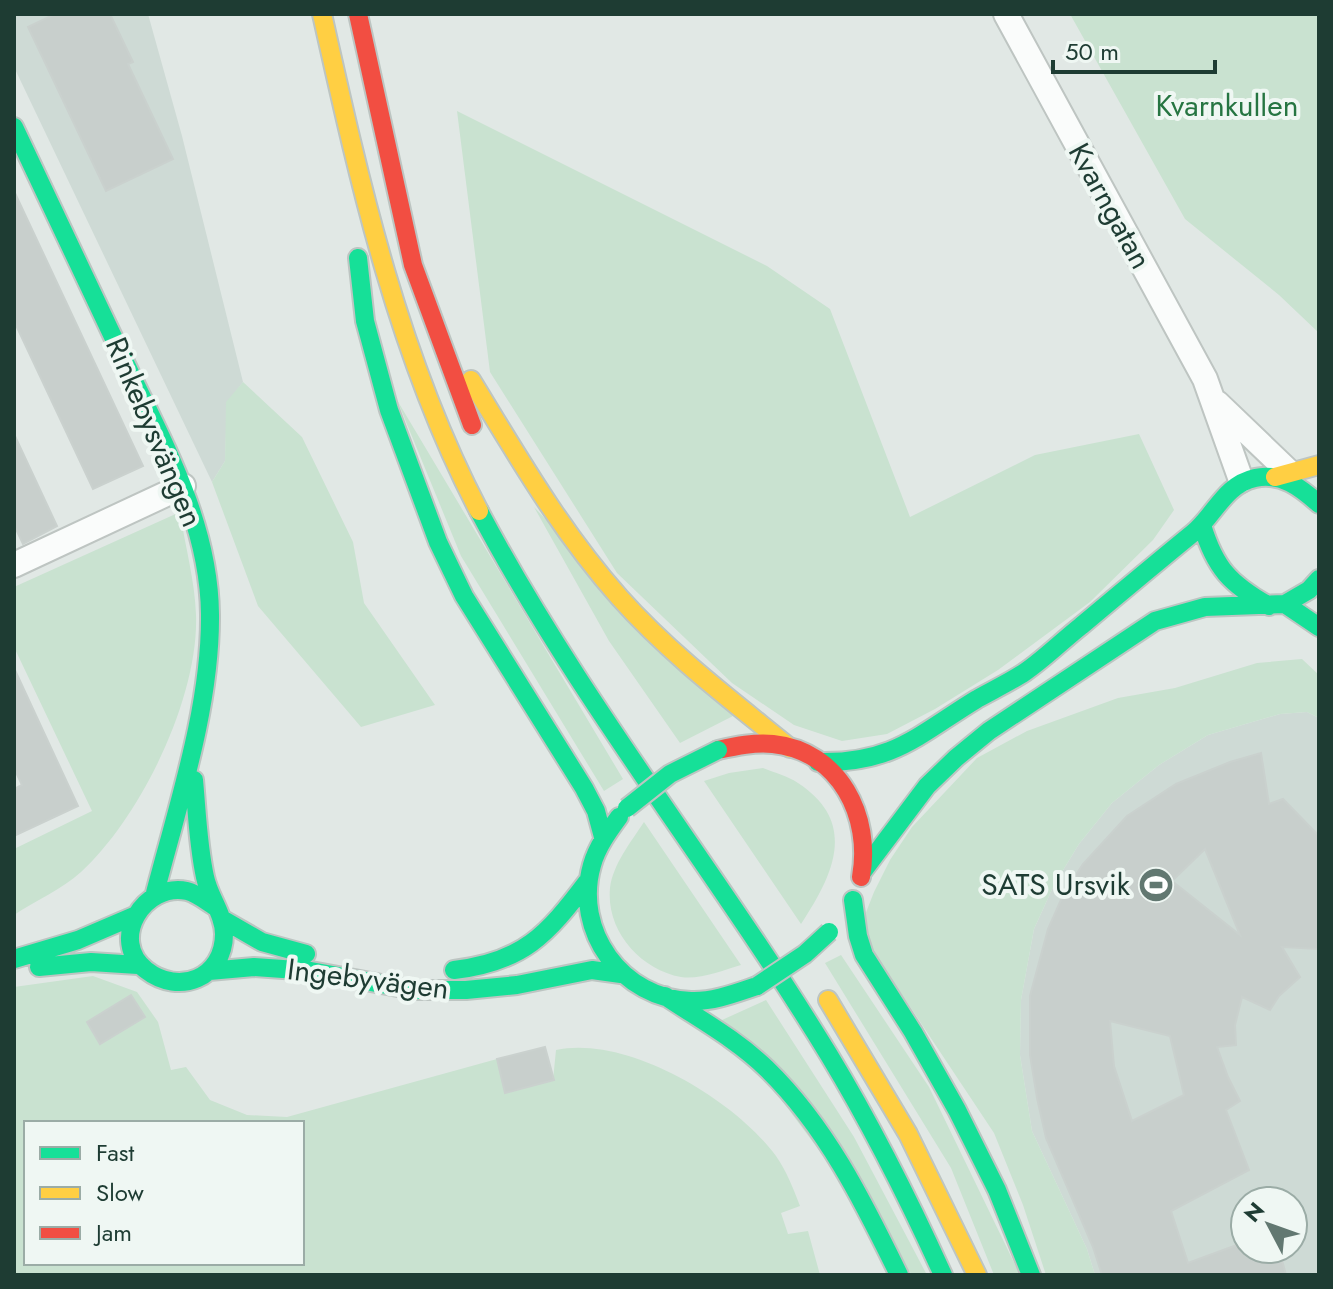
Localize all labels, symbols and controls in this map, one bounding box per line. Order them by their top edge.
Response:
scale bar [1053,24,1215,74]
text: 50 m [1065,34,1119,69]
park label: Kvarnkullen [1156,84,1298,127]
street label: Kvarngatan [1058,135,1163,277]
street label: Rinkebysvängen [95,330,214,533]
place label: SATS Ursvik [981,863,1131,906]
sports icon: SATS Ursvik [1137,866,1175,904]
street label: Ingebyvägen [285,947,451,1010]
legend [24,1121,304,1265]
text: Fast [96,1135,134,1170]
text: Slow [96,1175,144,1210]
north arrow [1229,1185,1309,1265]
text: N [1236,1195,1272,1229]
text: Jam [93,1215,132,1250]

